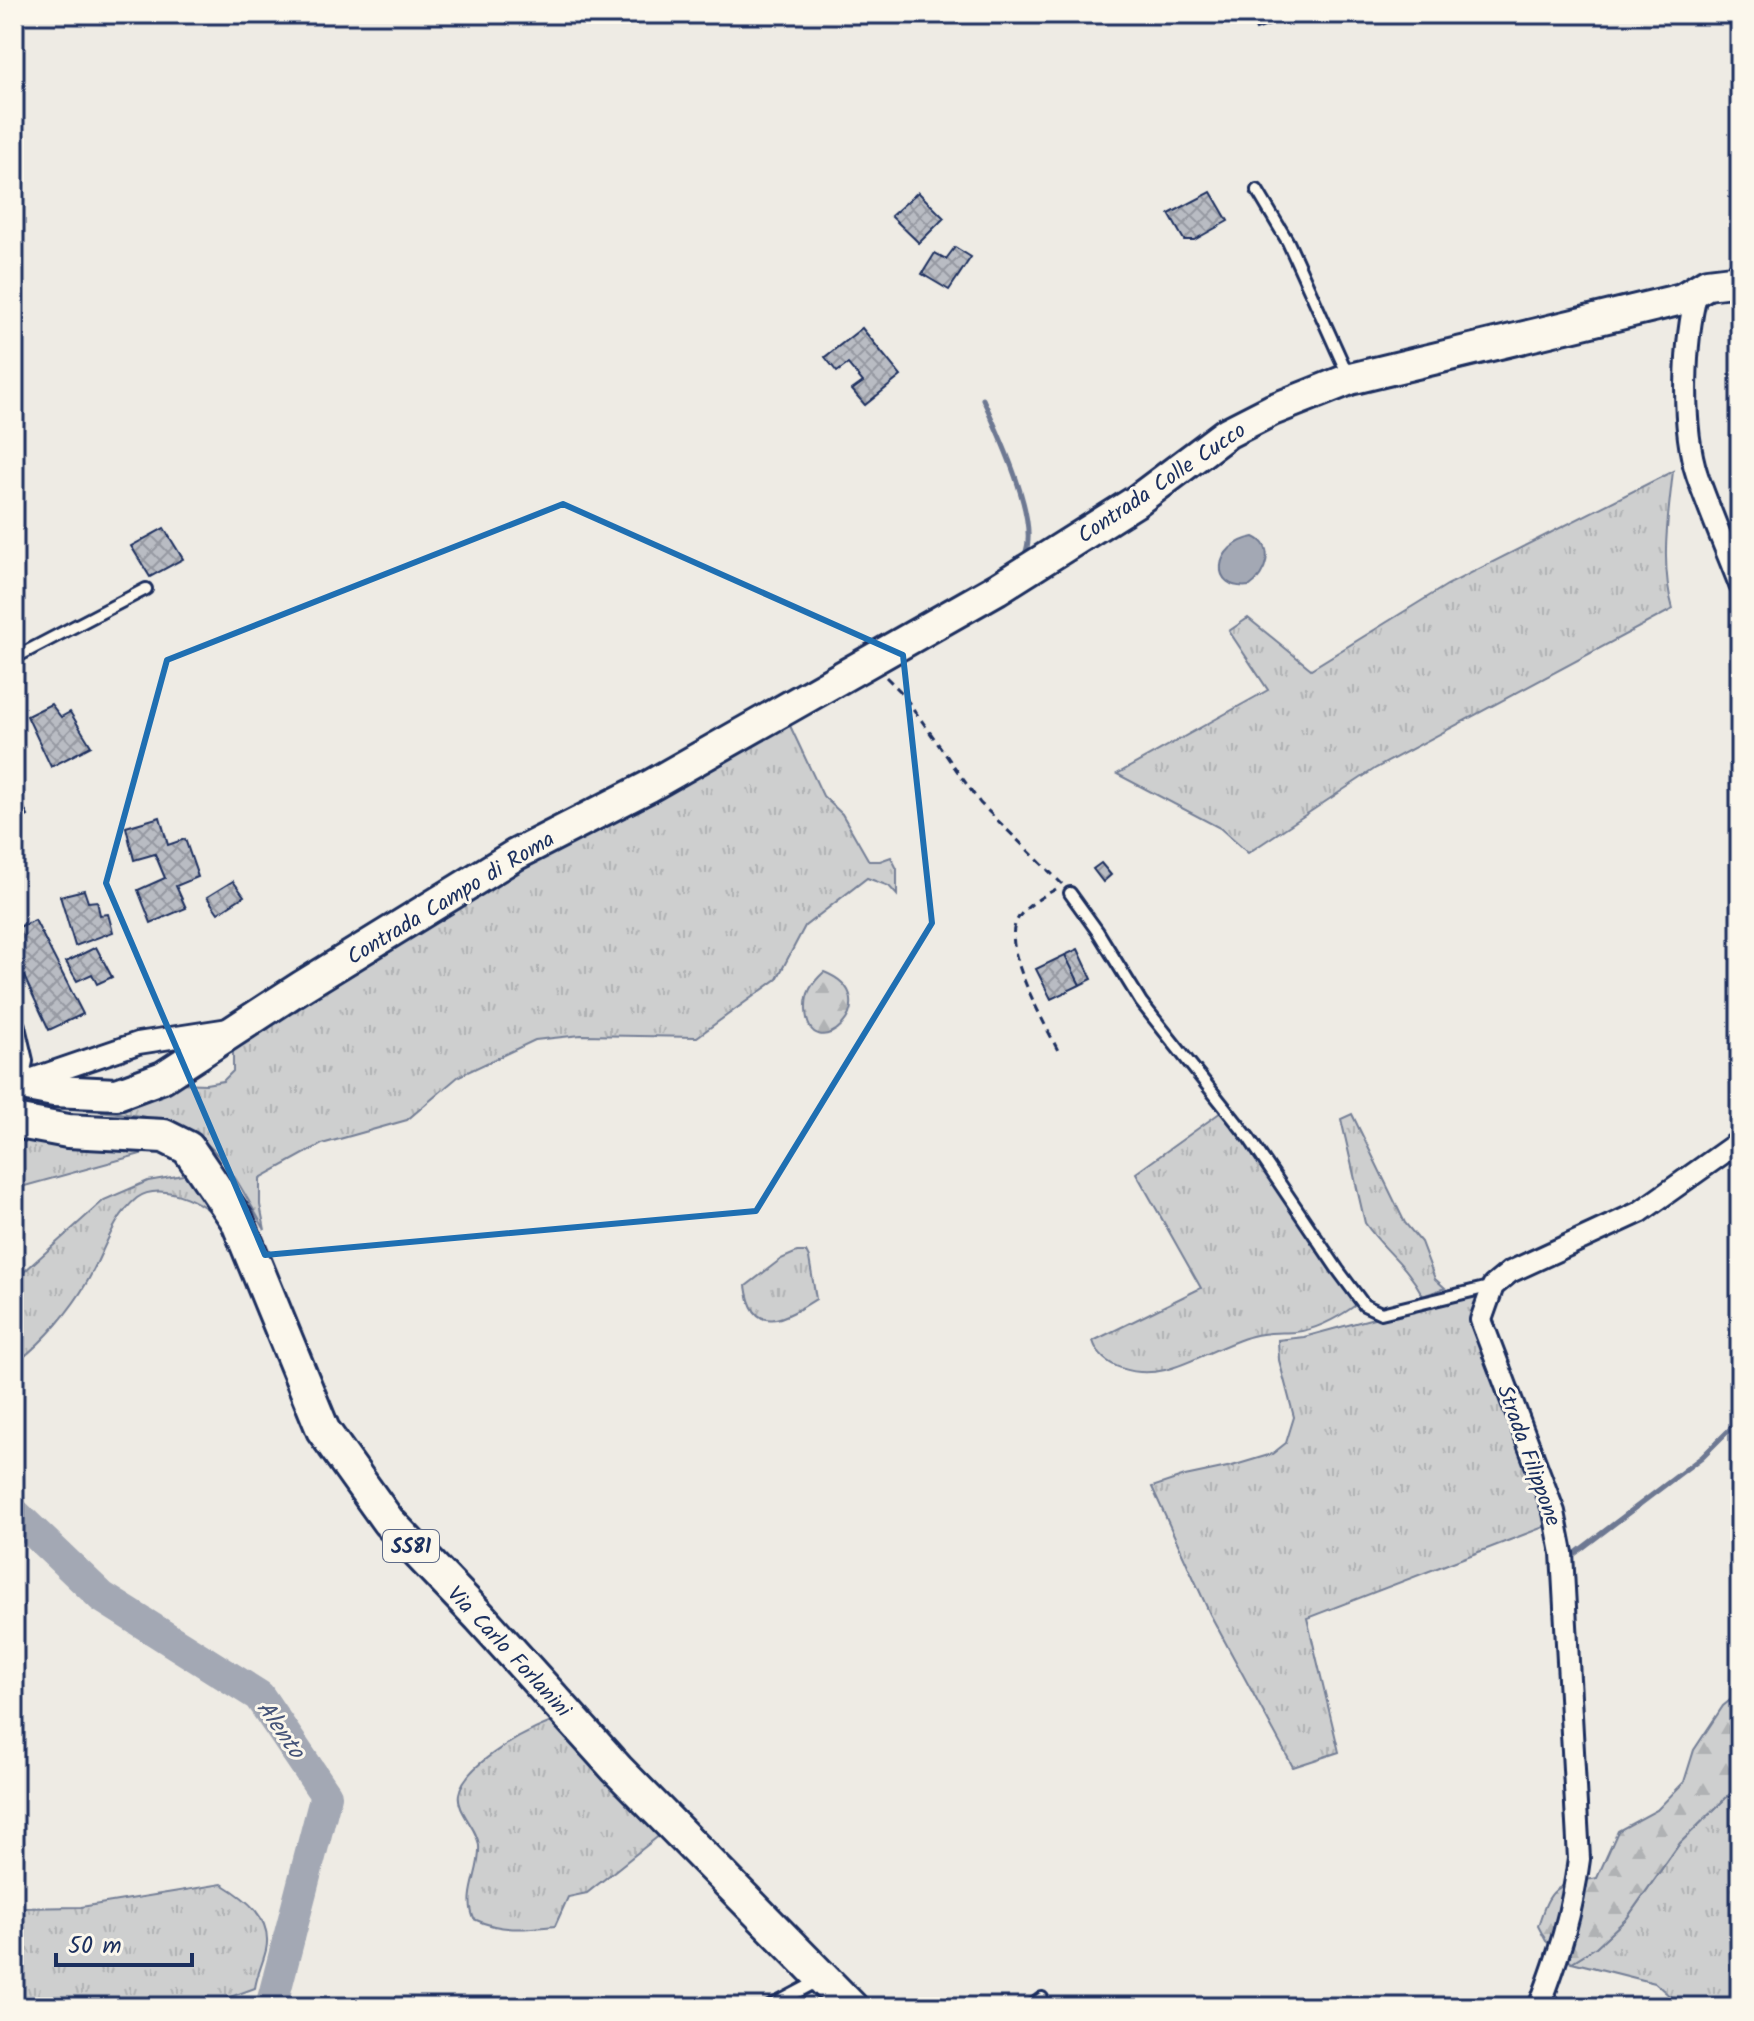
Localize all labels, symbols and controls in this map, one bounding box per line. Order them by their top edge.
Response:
street label: Contrada Colle Cucco [1071,414,1254,554]
street label: Contrada Campo di Roma [341,823,562,975]
street label: Strada Filippone [1486,1380,1569,1531]
road number: SS81 [383,1530,439,1562]
street label: Via Carlo Forlanini [438,1579,579,1727]
water label: Alento [245,1692,315,1769]
scale bar [56,1917,192,1967]
text: 50 m [68,1927,122,1966]

